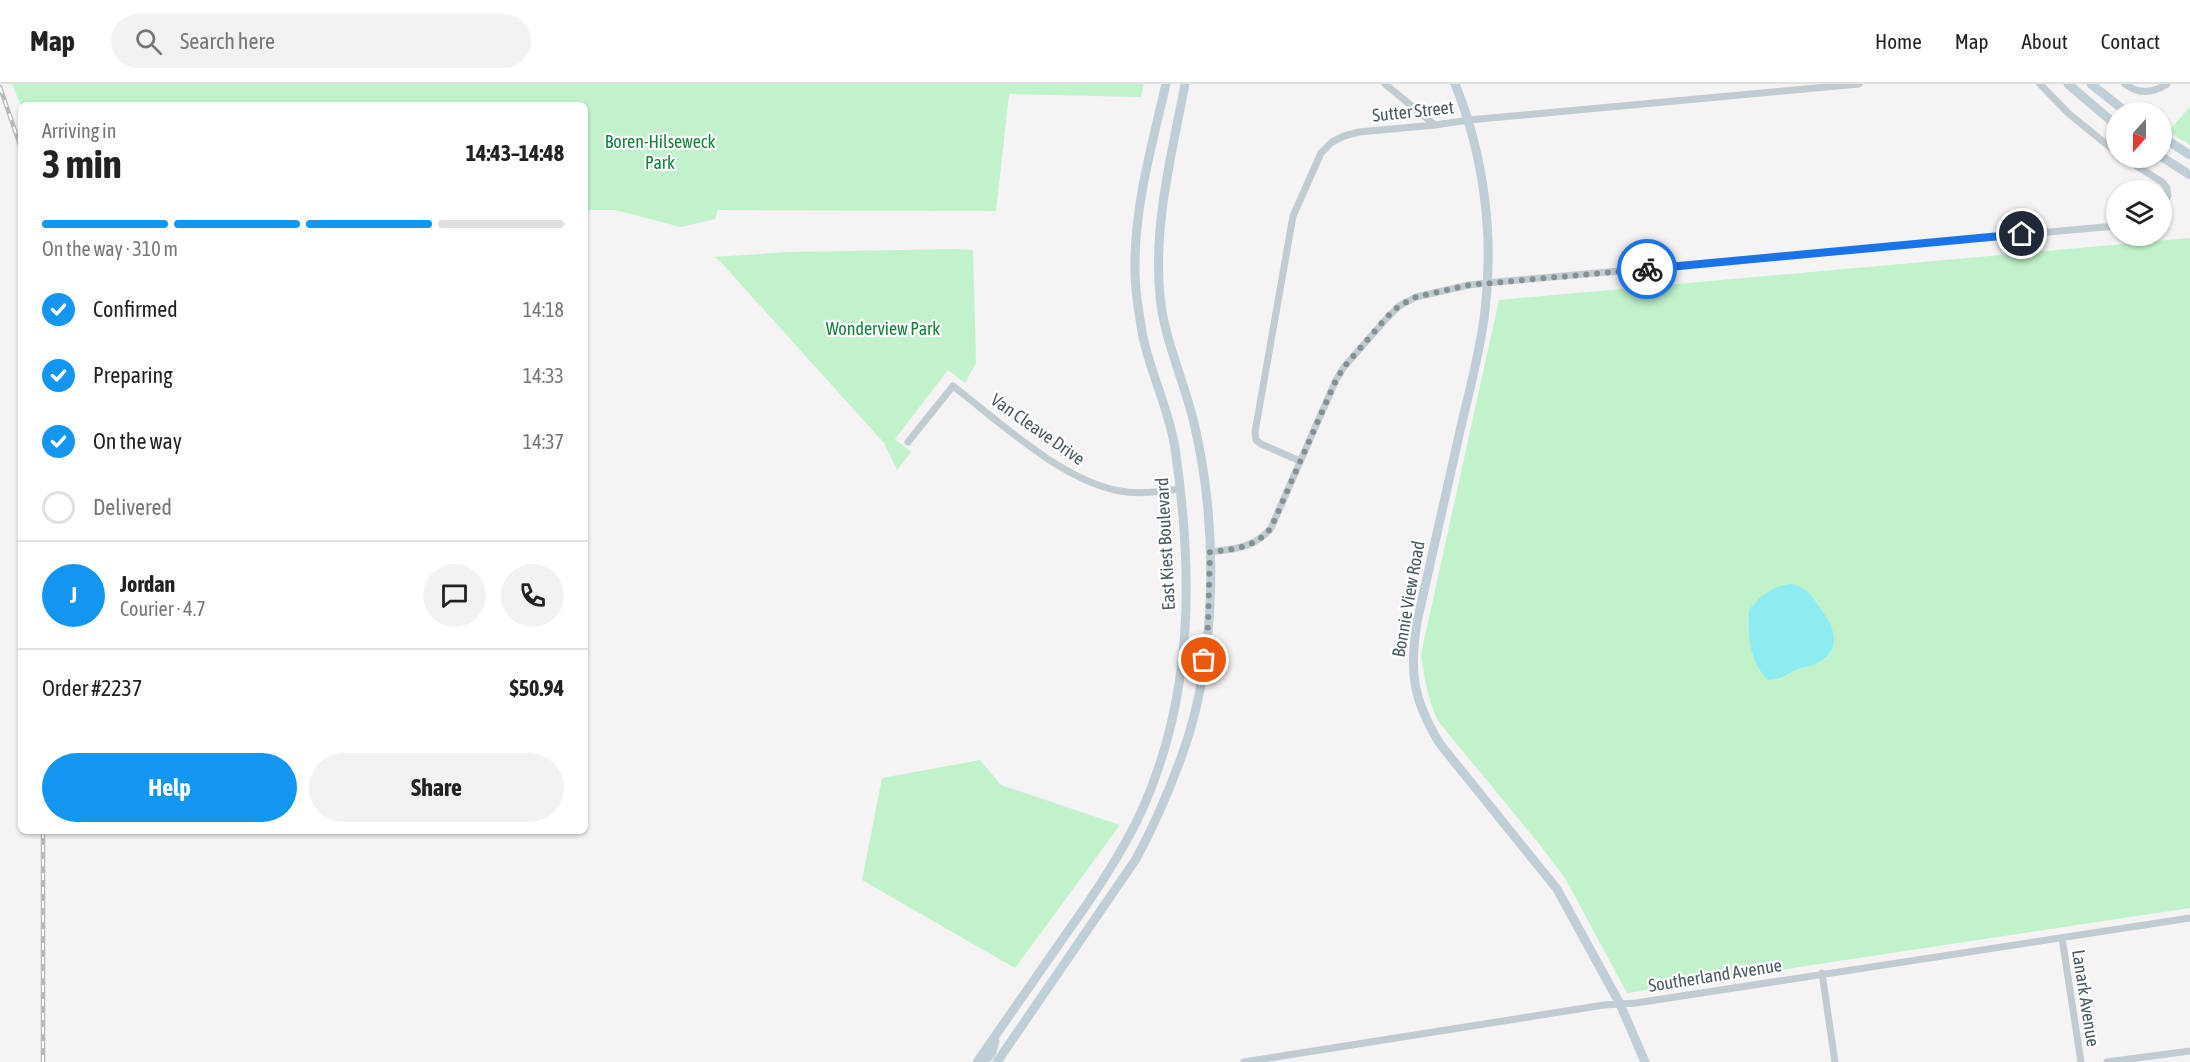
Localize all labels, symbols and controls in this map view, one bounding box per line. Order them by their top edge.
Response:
search box [111,14,531,68]
text: Map [30,25,75,57]
icon: search [132,25,165,58]
text: Search here [180,28,275,54]
text: Home [1875,29,1922,53]
text: Map [1955,29,1989,53]
text: About [2022,29,2068,53]
text: Contact [2101,29,2160,53]
street label: Sutter Street [1371,96,1455,126]
north arrow [2106,102,2172,168]
map controls [2106,102,2172,246]
text: Arriving in [42,119,116,142]
park label: Boren-Hilseweck Park [605,131,715,173]
text: 14:43–14:48 [466,140,564,166]
text: 3 min [42,142,122,186]
button: layers [2106,180,2172,246]
pin [1996,208,2047,259]
icon: home [2005,217,2038,250]
text: On the way · 310 m [42,237,178,260]
courier [1617,239,1677,299]
icon: bike [1631,253,1664,286]
icon: check [42,293,75,326]
text: Confirmed [93,296,178,322]
text: 14:18 [523,298,564,321]
park label: Wonderview Park [826,318,940,339]
icon: check [42,359,75,392]
text: Preparing [93,362,173,388]
text: 14:33 [523,364,564,387]
street label: Van Cleave Drive [987,389,1089,469]
icon: check [42,425,75,458]
text: On the way [93,428,182,454]
text: 14:37 [523,430,564,453]
street label: East Kiest Boulevard [1151,477,1179,611]
text: Delivered [93,494,172,520]
street label: Bonnie View Road [1387,539,1429,659]
button: chat [423,564,486,627]
button: phone [501,564,564,627]
text: Jordan [120,571,175,597]
text: J [70,582,77,608]
text: Courier · 4.7 [120,597,206,620]
pin [1178,634,1229,685]
icon: bag [1187,643,1220,676]
text: Order #2237 [42,675,142,701]
text: $50.94 [509,675,564,701]
button: Help [42,753,297,822]
button: Share [309,753,564,822]
street label: Lanark Avenue [2068,948,2104,1048]
street label: Southerland Avenue [1647,954,1783,996]

